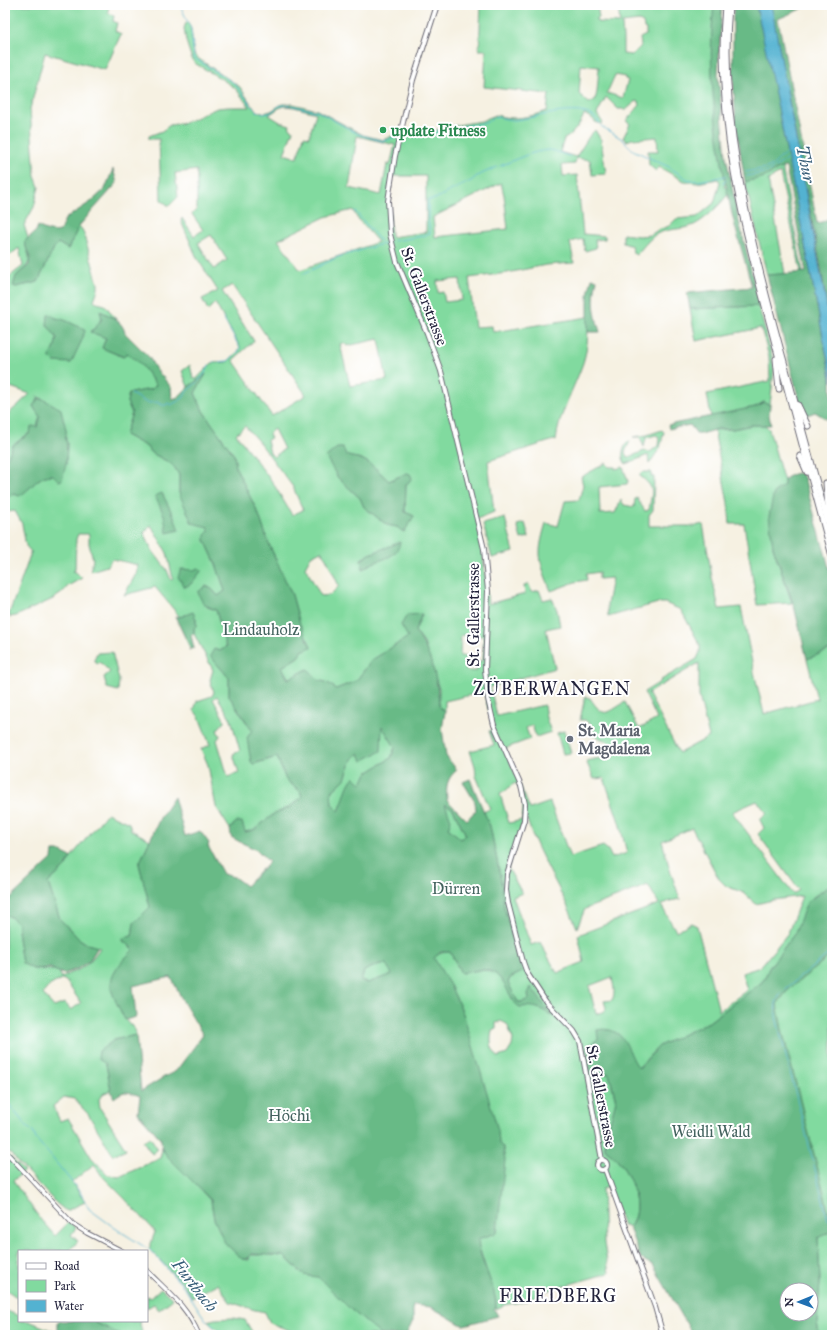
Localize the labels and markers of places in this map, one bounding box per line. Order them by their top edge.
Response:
place label: update Fitness [390,121,486,141]
marker: update Fitness [378,125,388,135]
place label: St. Maria Magdalena [578,721,651,759]
marker: St. Maria Magdalena [565,734,575,744]

